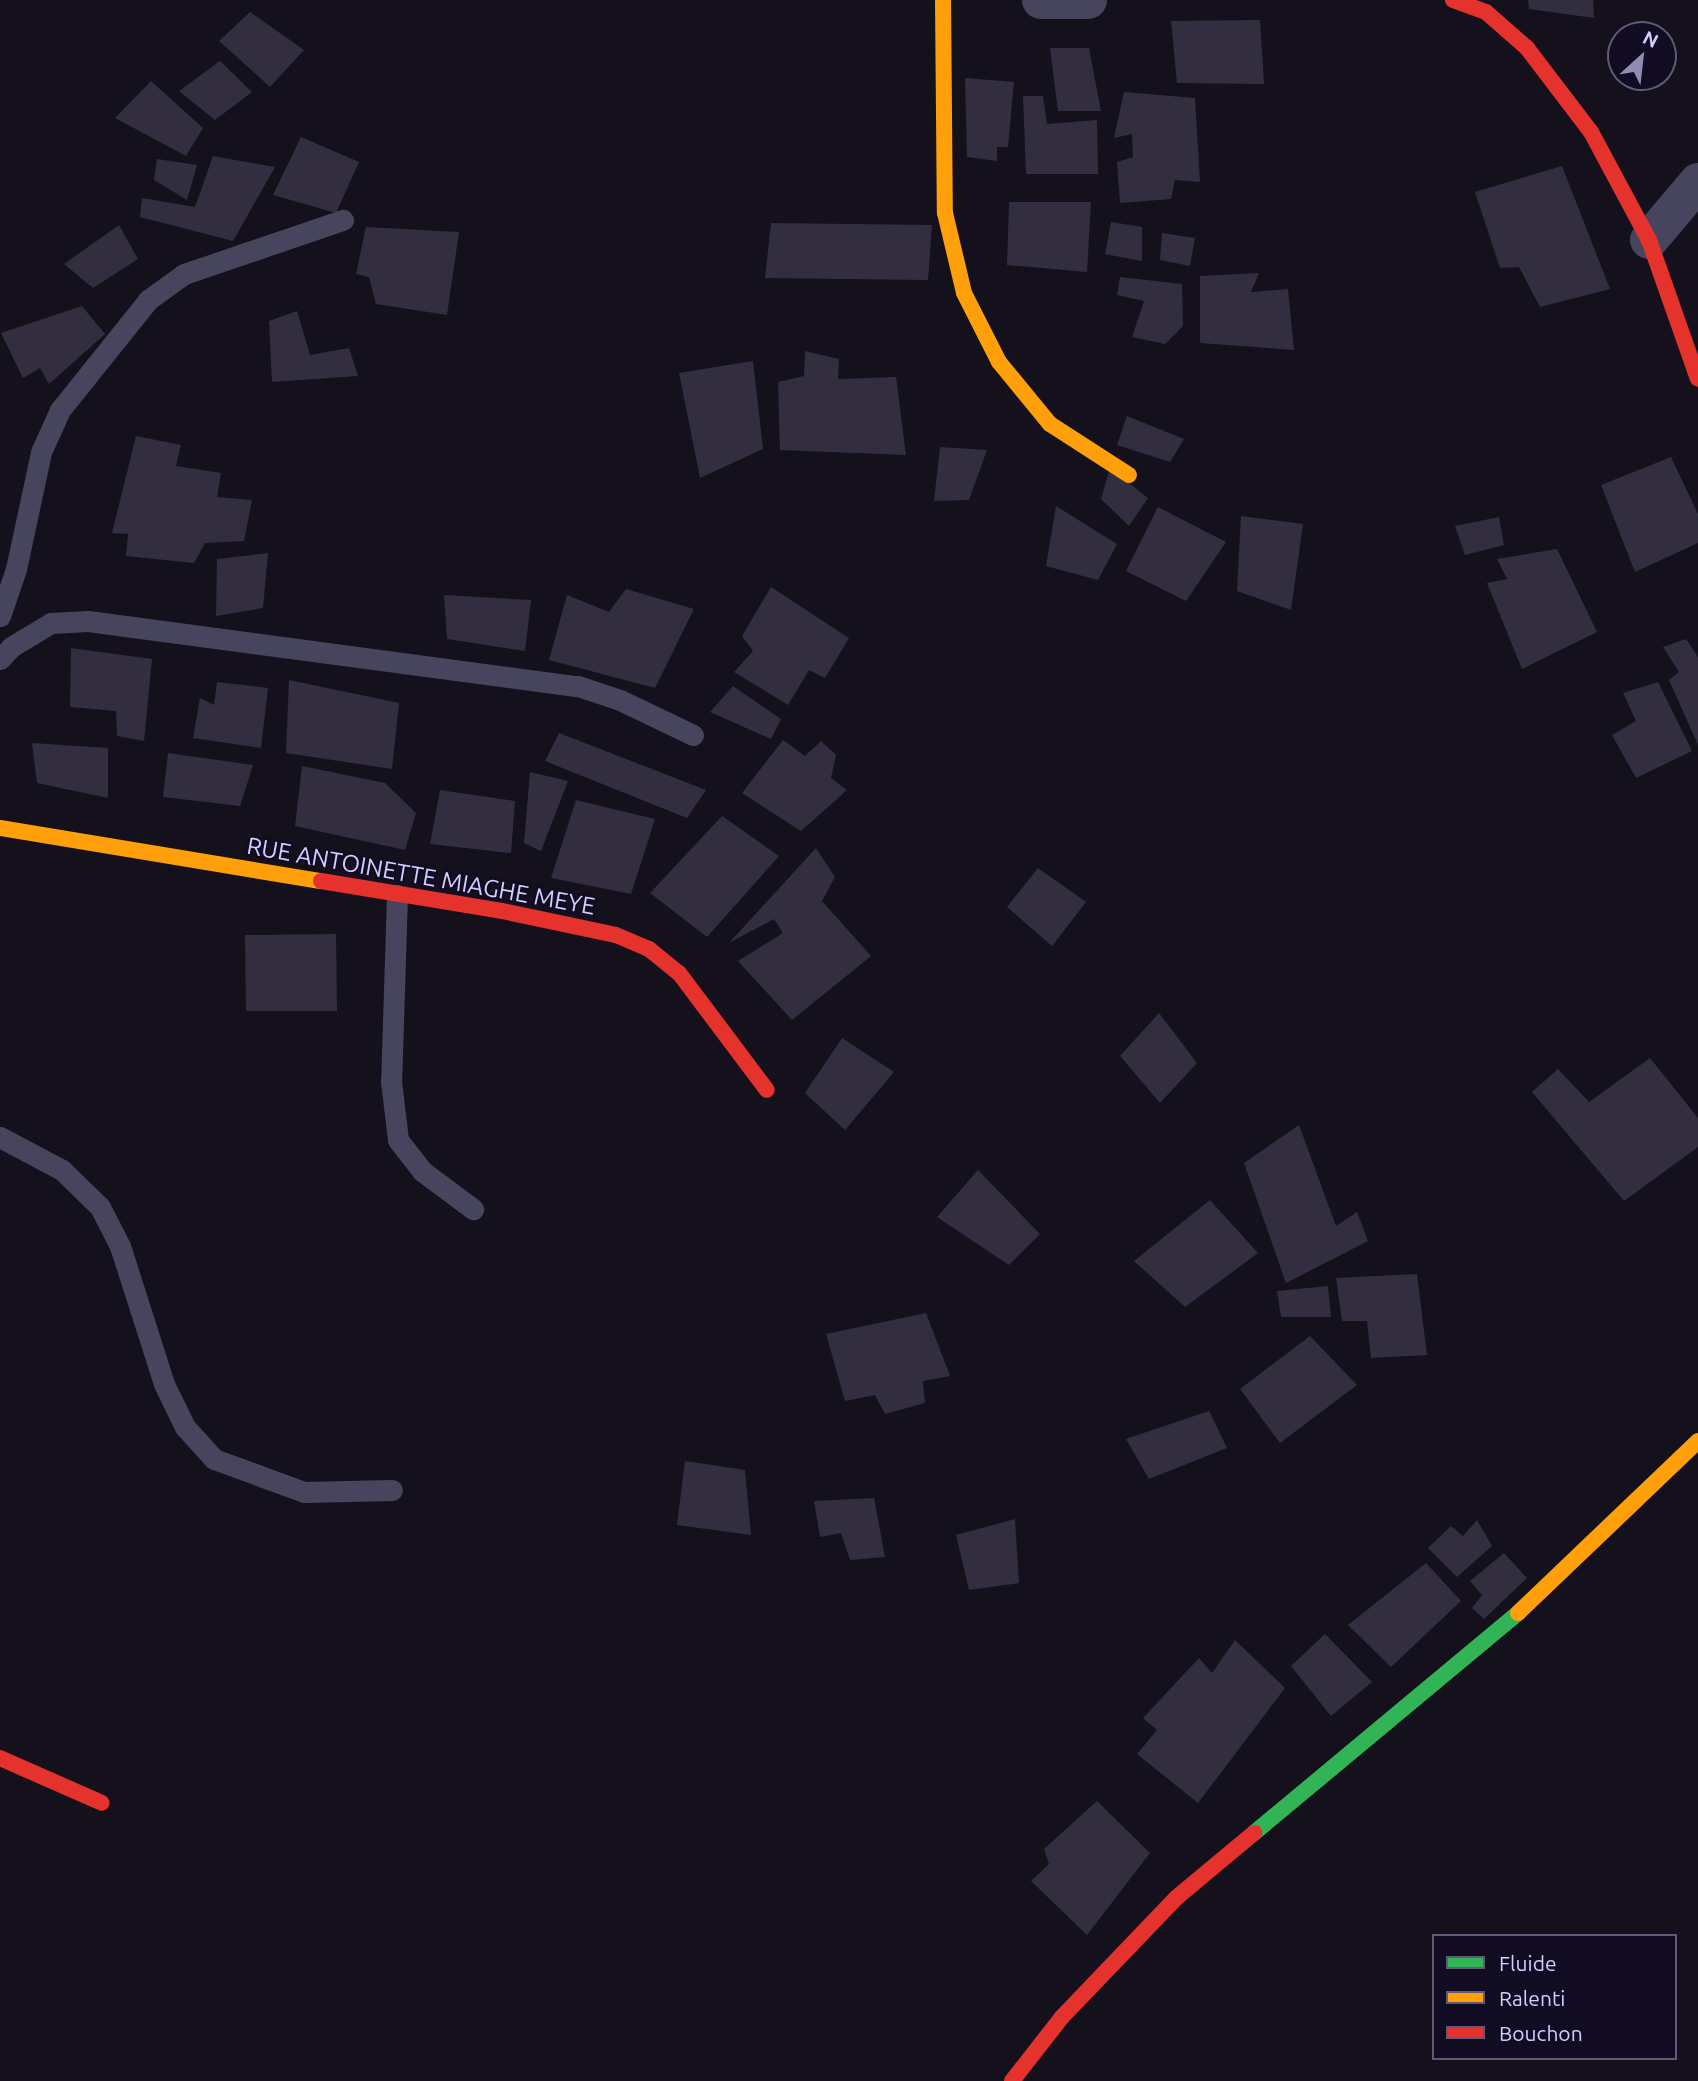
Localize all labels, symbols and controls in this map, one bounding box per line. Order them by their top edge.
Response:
north arrow [1607,21,1677,91]
text: N [1639,26,1662,52]
street label: RUE ANTOINETTE MIAGHE MEYE [245,831,597,921]
legend [1432,1934,1677,2060]
text: Fluide [1499,1951,1557,1975]
text: Ralenti [1499,1986,1565,2010]
text: Bouchon [1499,2021,1583,2045]

